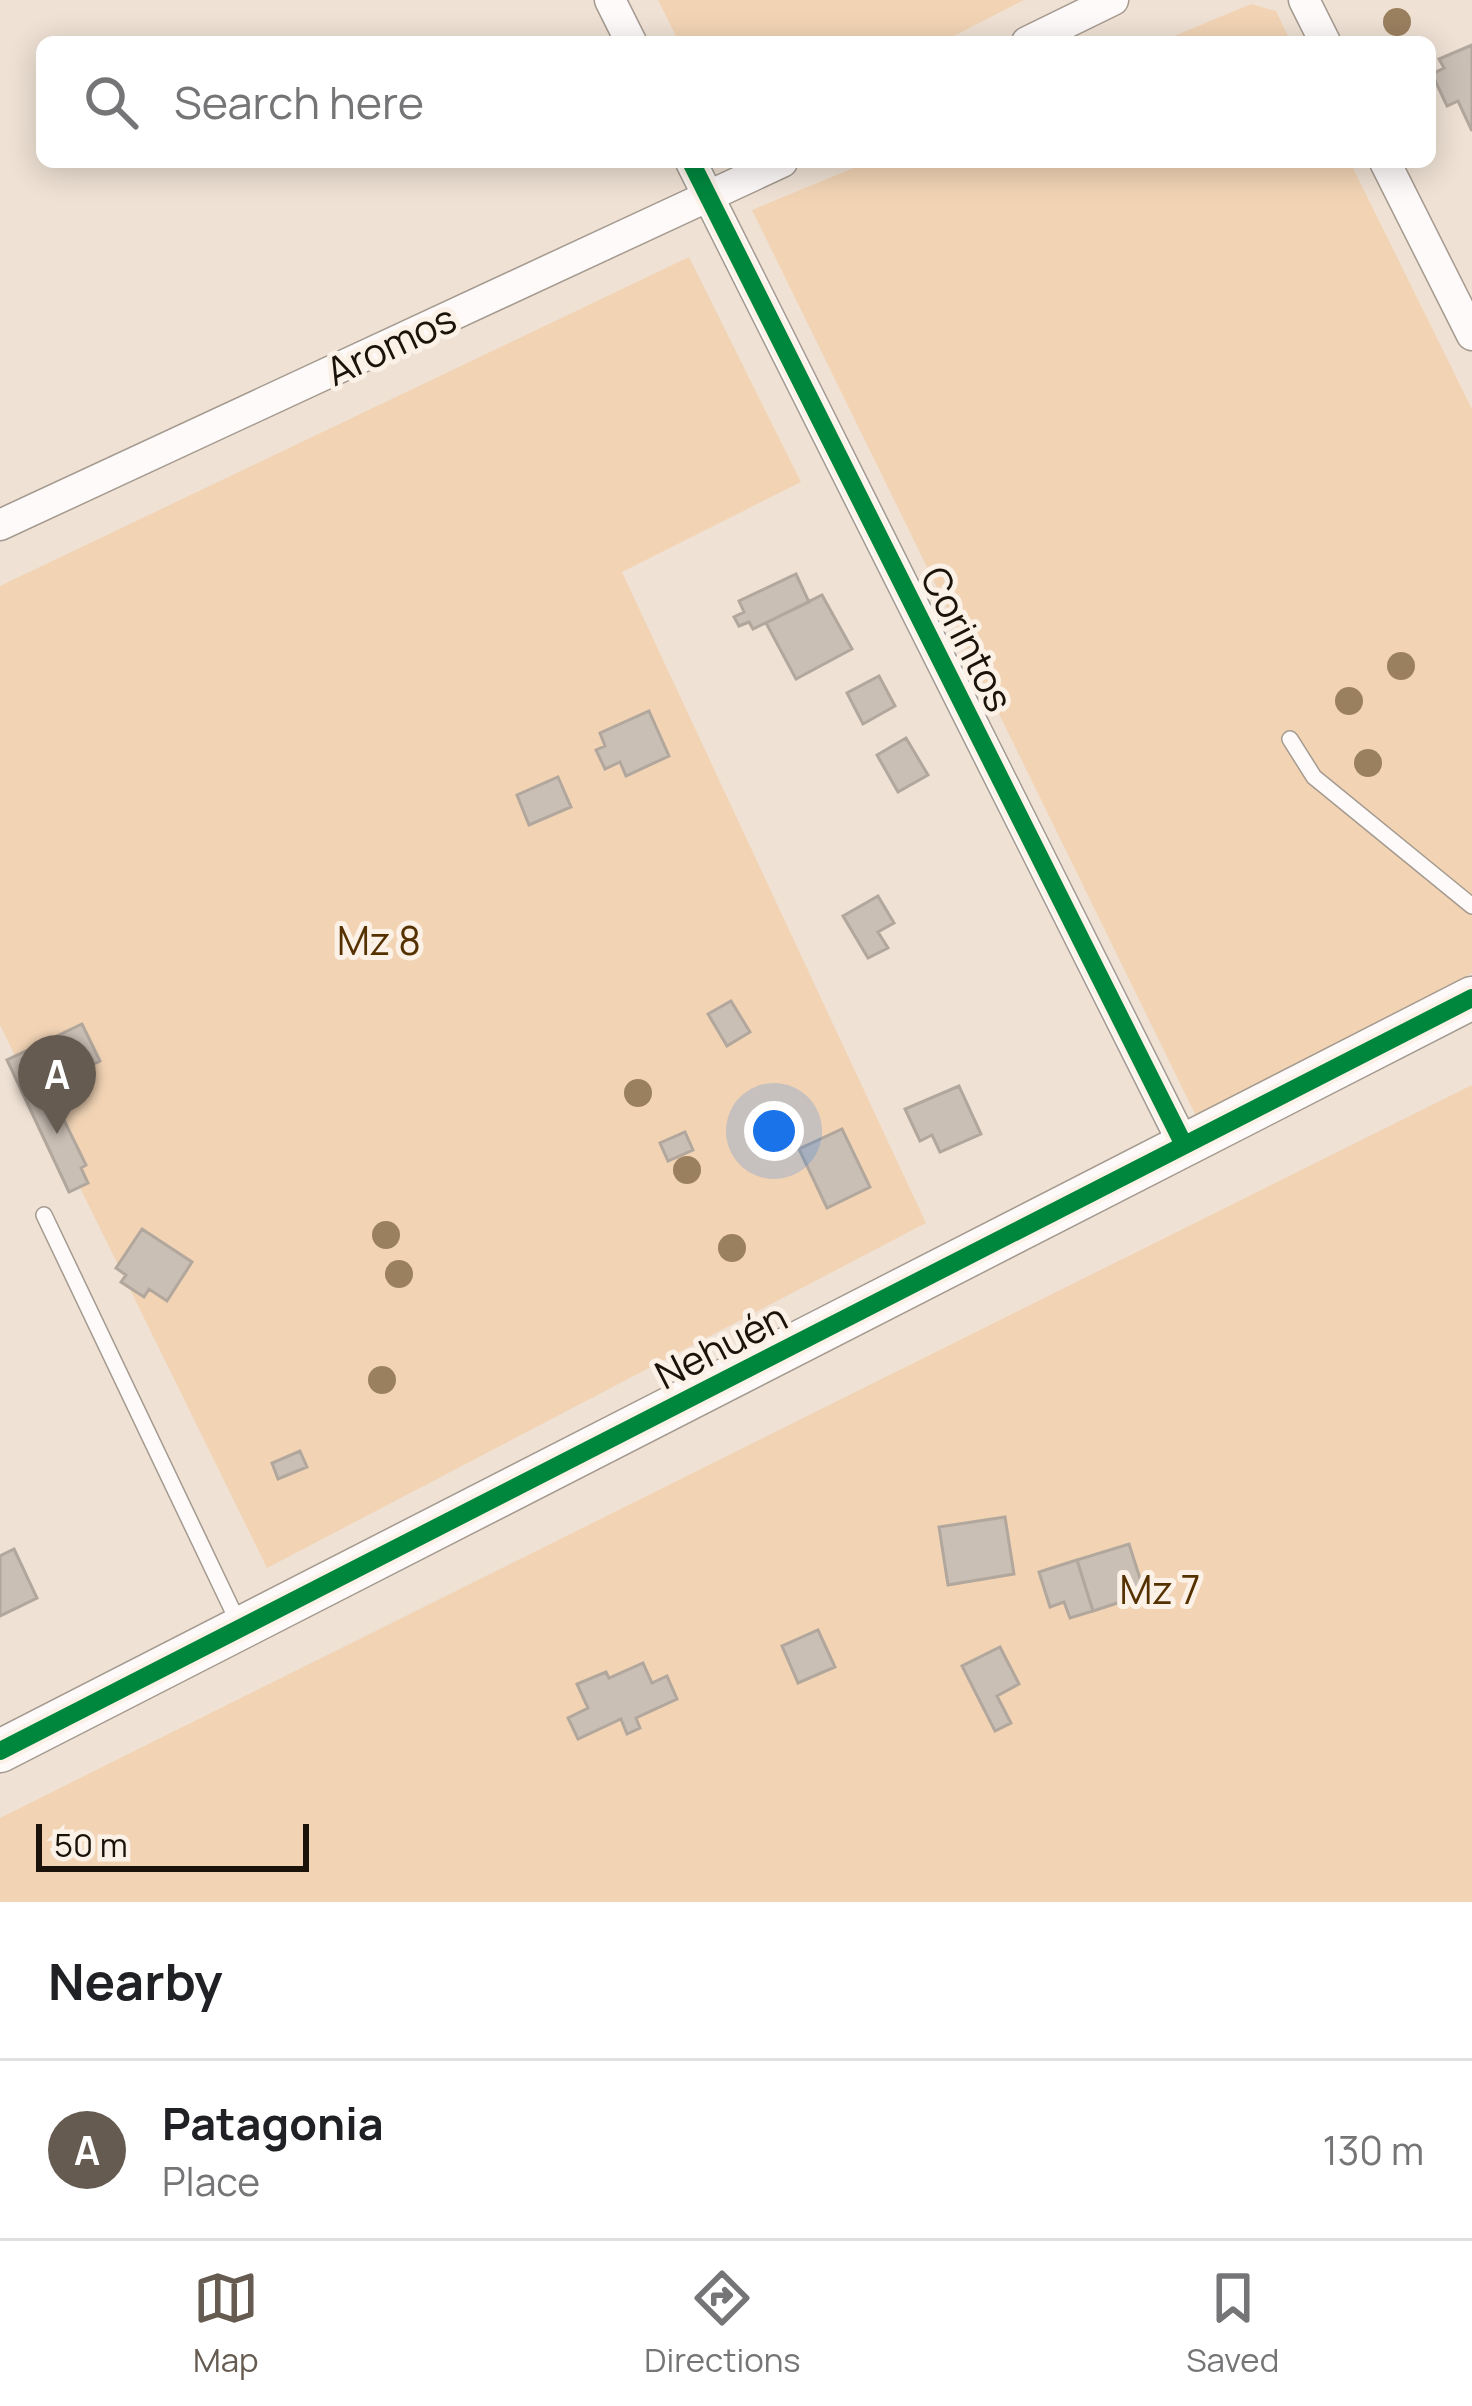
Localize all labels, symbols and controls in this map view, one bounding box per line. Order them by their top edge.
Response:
search box [36,36,1436,168]
icon: search [78,69,144,135]
text: Search here [174,71,424,133]
street label: Aromos [317,291,464,398]
street label: Corintos [909,557,1027,720]
park label: Mz 8 [337,913,421,967]
pin: A [18,1035,96,1134]
your location [744,1101,804,1161]
street label: Nehuén [645,1289,796,1401]
park label: Mz 7 [1120,1562,1200,1616]
scale bar [36,1818,309,1871]
text: 50 m [54,1822,128,1867]
text: Nearby [48,1946,223,2015]
text: Patagonia [162,2092,384,2154]
text: A [74,2123,100,2177]
text: 130 m [1323,2123,1424,2177]
text: Place [162,2154,260,2208]
tab: Map [193,2265,259,2382]
tab: Directions [644,2265,801,2382]
tab: Saved [1186,2265,1279,2382]

